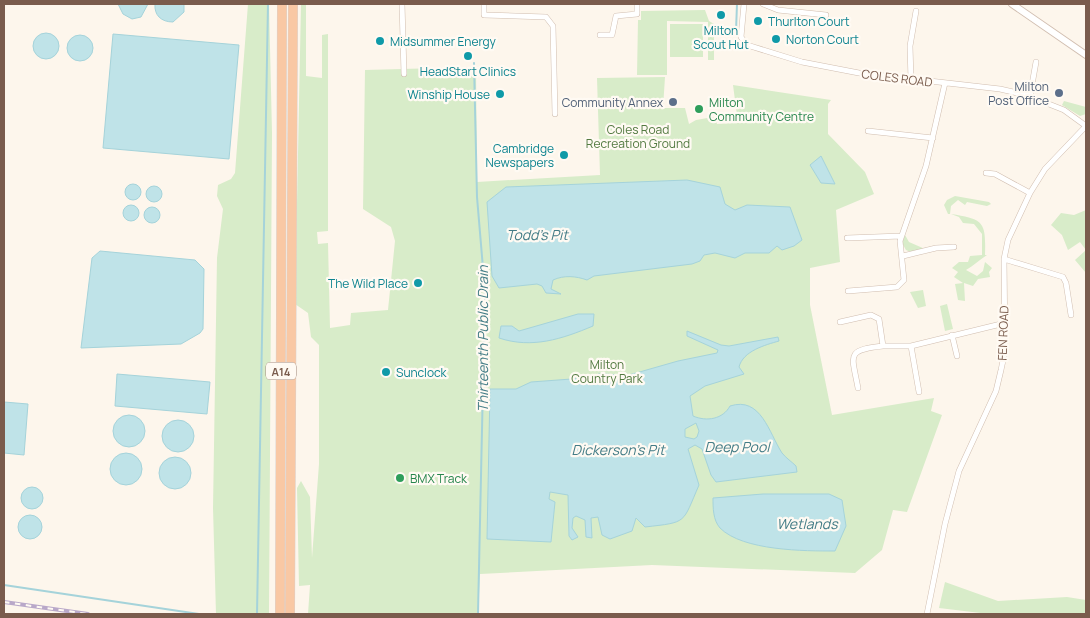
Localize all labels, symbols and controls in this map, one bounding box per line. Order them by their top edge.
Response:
marker: Milton Scout Hut [715,9,727,21]
place label: Thurlton Court [768,13,850,30]
marker: Thurlton Court [752,15,764,27]
place label: Milton Scout Hut [693,22,749,53]
place label: Norton Court [786,31,859,48]
place label: Midsummer Energy [390,33,497,50]
marker: Norton Court [770,33,782,45]
marker: Midsummer Energy [374,35,386,47]
marker: HeadStart Clinics [462,50,474,62]
place label: HeadStart Clinics [420,63,516,80]
street label: COLES ROAD [861,65,933,91]
place label: Milton Post Office [988,78,1049,109]
place label: Winship House [408,86,490,103]
marker: Milton Post Office [1053,87,1065,99]
marker: Winship House [494,88,506,100]
place label: Community Annex [562,94,664,111]
place label: Milton Community Centre [709,94,814,125]
marker: Community Annex [667,96,679,108]
marker: Milton Community Centre [693,103,705,115]
park label: Coles Road Recreation Ground [586,121,690,152]
place label: Cambridge Newspapers [485,140,554,171]
marker: Cambridge Newspapers [558,149,570,161]
water label: Todd's Pit [506,225,569,244]
water label: Thirteenth Public Drain [473,265,492,413]
place label: The Wild Place [328,275,408,292]
marker: The Wild Place [412,277,424,289]
street label: FEN ROAD [994,305,1012,361]
park label: Milton Country Park [571,356,644,387]
road number: A14 [266,362,296,380]
place label: Sunclock [396,364,448,381]
marker: Sunclock [380,366,392,378]
water label: Deep Pool [705,437,771,456]
water label: Dickerson's Pit [571,440,666,459]
place label: BMX Track [410,470,468,487]
marker: BMX Track [394,472,406,484]
water label: Wetlands [776,514,839,533]

